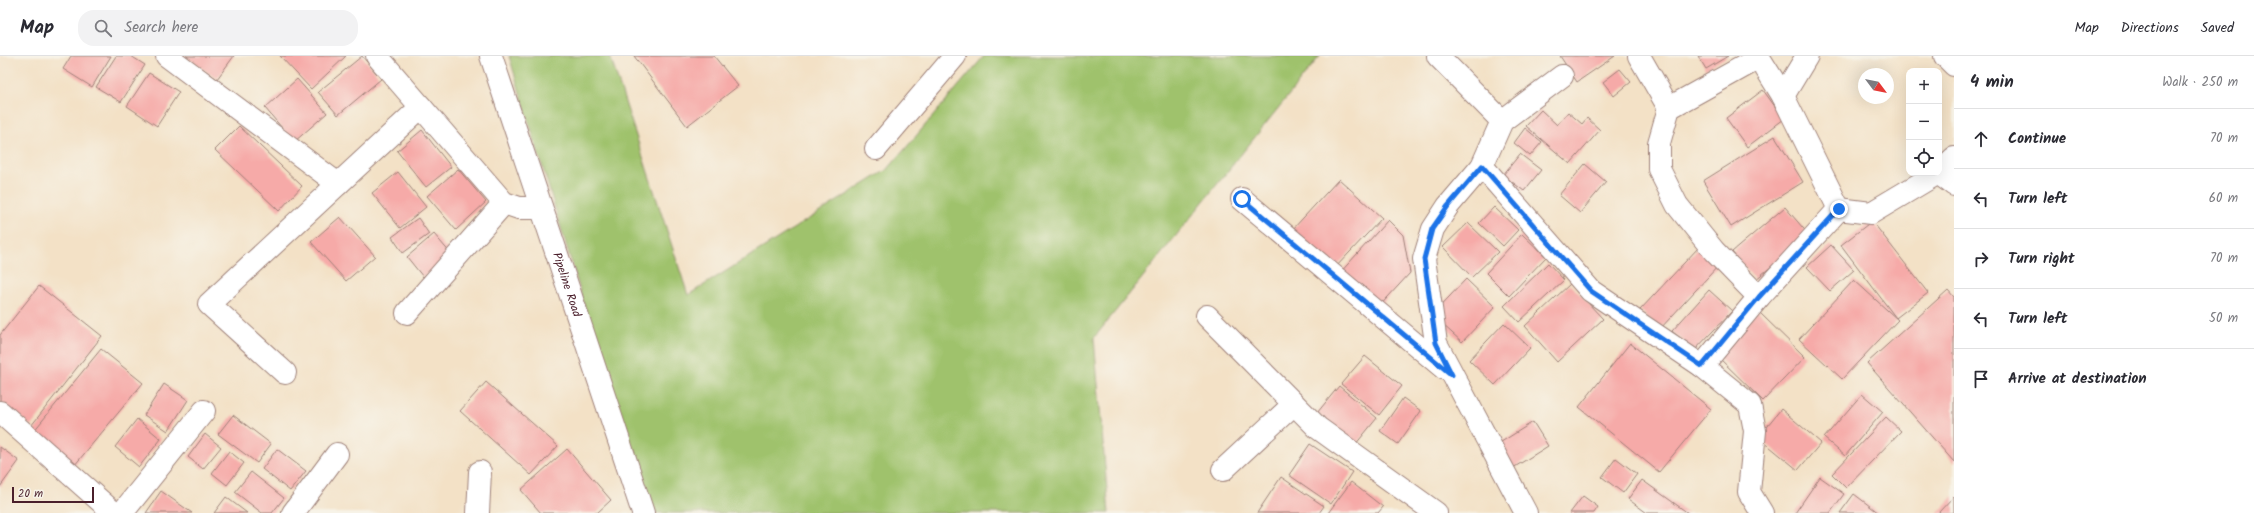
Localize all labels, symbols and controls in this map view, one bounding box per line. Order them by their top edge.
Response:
search box [78,10,358,46]
text: Map [20,13,54,43]
text: Search here [124,16,198,40]
icon: search [92,17,114,39]
text: Map [2074,17,2099,39]
text: Directions [2121,17,2179,39]
text: Saved [2201,17,2234,39]
north arrow [1858,68,1894,104]
map controls [1906,68,1942,176]
button: + [1906,68,1942,104]
text: 4 min [1970,69,2014,96]
text: Walk · 250 m [2162,72,2238,93]
button: − [1906,104,1942,140]
text: Continue [2008,127,2066,151]
icon: ahead [1970,128,1992,150]
text: 70 m [2210,128,2238,149]
button: locate [1906,140,1942,176]
text: Turn left [2008,187,2068,211]
icon: left [1970,188,1992,210]
text: 60 m [2209,188,2238,209]
route start [1233,190,1251,208]
route end [1830,200,1848,218]
text: Turn right [2008,247,2075,271]
icon: right [1970,248,1992,270]
text: 70 m [2210,248,2238,269]
street label: Pipeline Road [547,250,587,321]
text: Turn left [2008,307,2068,331]
icon: left [1970,308,1992,330]
text: 50 m [2209,308,2238,329]
text: Arrive at destination [2008,367,2147,391]
icon: arrive [1970,368,1992,390]
scale bar [12,485,94,504]
text: 20 m [18,485,43,503]

